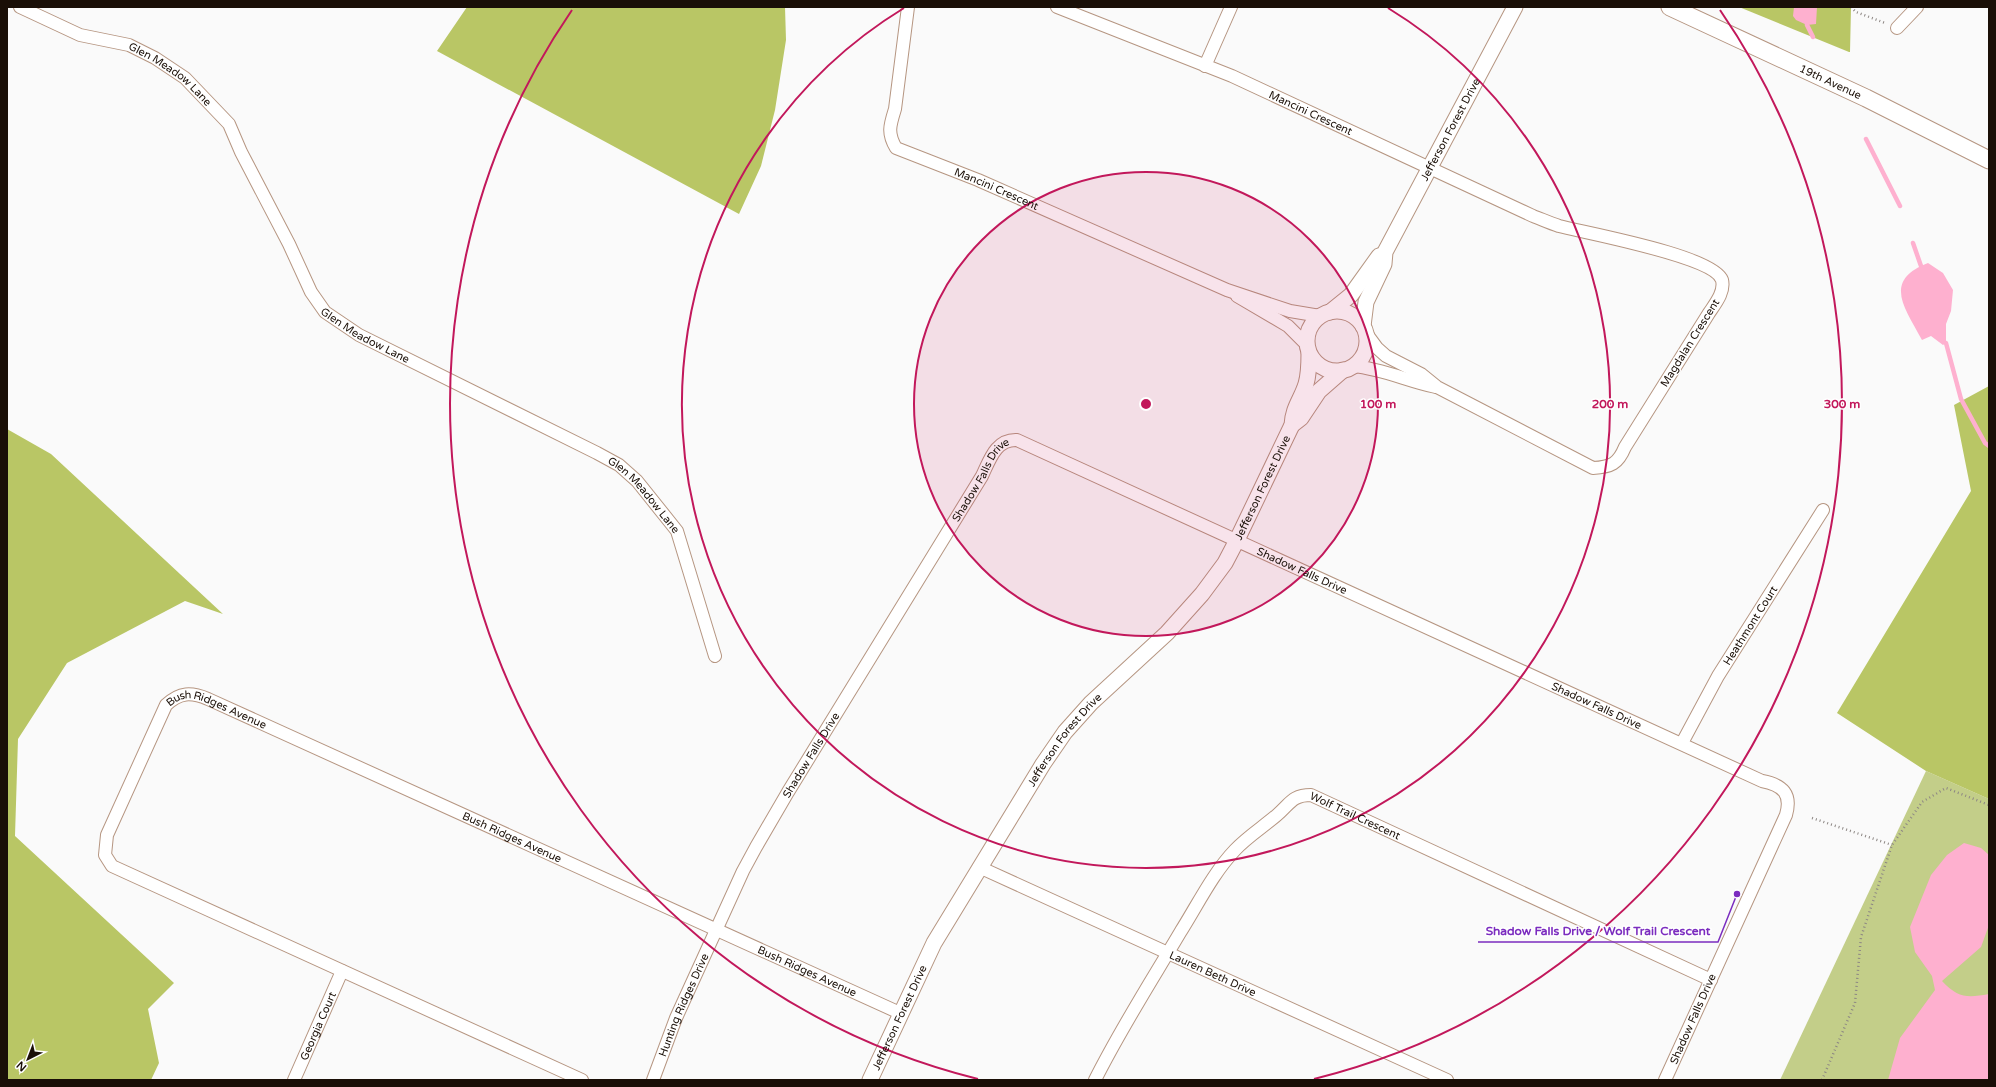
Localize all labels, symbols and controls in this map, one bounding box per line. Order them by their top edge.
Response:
street label: Glen Meadow Lane [127,39,214,108]
street label: 19th Avenue [1797,62,1864,102]
street label: Jefferson Forest Drive [1417,76,1483,183]
street label: Mancini Crescent [1267,88,1355,138]
street label: Mancini Crescent [953,165,1041,212]
street label: Magdalan Crescent [1658,297,1722,389]
street label: Glen Meadow Lane [318,305,412,366]
centre of rings [1139,397,1153,411]
text: 100 m [1360,397,1396,411]
text: 200 m [1592,397,1628,411]
text: 300 m [1824,397,1860,411]
street label: Jefferson Forest Drive [1232,433,1293,542]
street label: Shadow Falls Drive [949,435,1011,524]
street label: Glen Meadow Lane [606,454,683,536]
street label: Shadow Falls Drive [1255,544,1349,597]
street label: Heathmont Court [1720,583,1780,667]
street label: Shadow Falls Drive [1550,679,1644,732]
street label: Bush Ridges Avenue [163,688,269,731]
street label: Jefferson Forest Drive [1024,690,1104,789]
street label: Shadow Falls Drive [780,710,842,800]
street label: Wolf Trail Crescent [1308,789,1402,842]
street label: Bush Ridges Avenue [461,809,564,865]
callout: Shadow Falls Drive / Wolf Trail Crescent [1478,918,1718,942]
text: Shadow Falls Drive / Wolf Trail Crescent [1486,924,1711,938]
street label: Bush Ridges Avenue [756,943,859,999]
street label: Lauren Beth Drive [1168,948,1258,999]
street label: Hunting Ridges Drive [656,951,711,1058]
street label: Jefferson Forest Drive [869,963,929,1072]
street label: Shadow Falls Drive [1667,972,1719,1066]
street label: Georgia Court [297,990,339,1062]
north arrow [8,1039,48,1079]
text: N [14,1058,29,1074]

